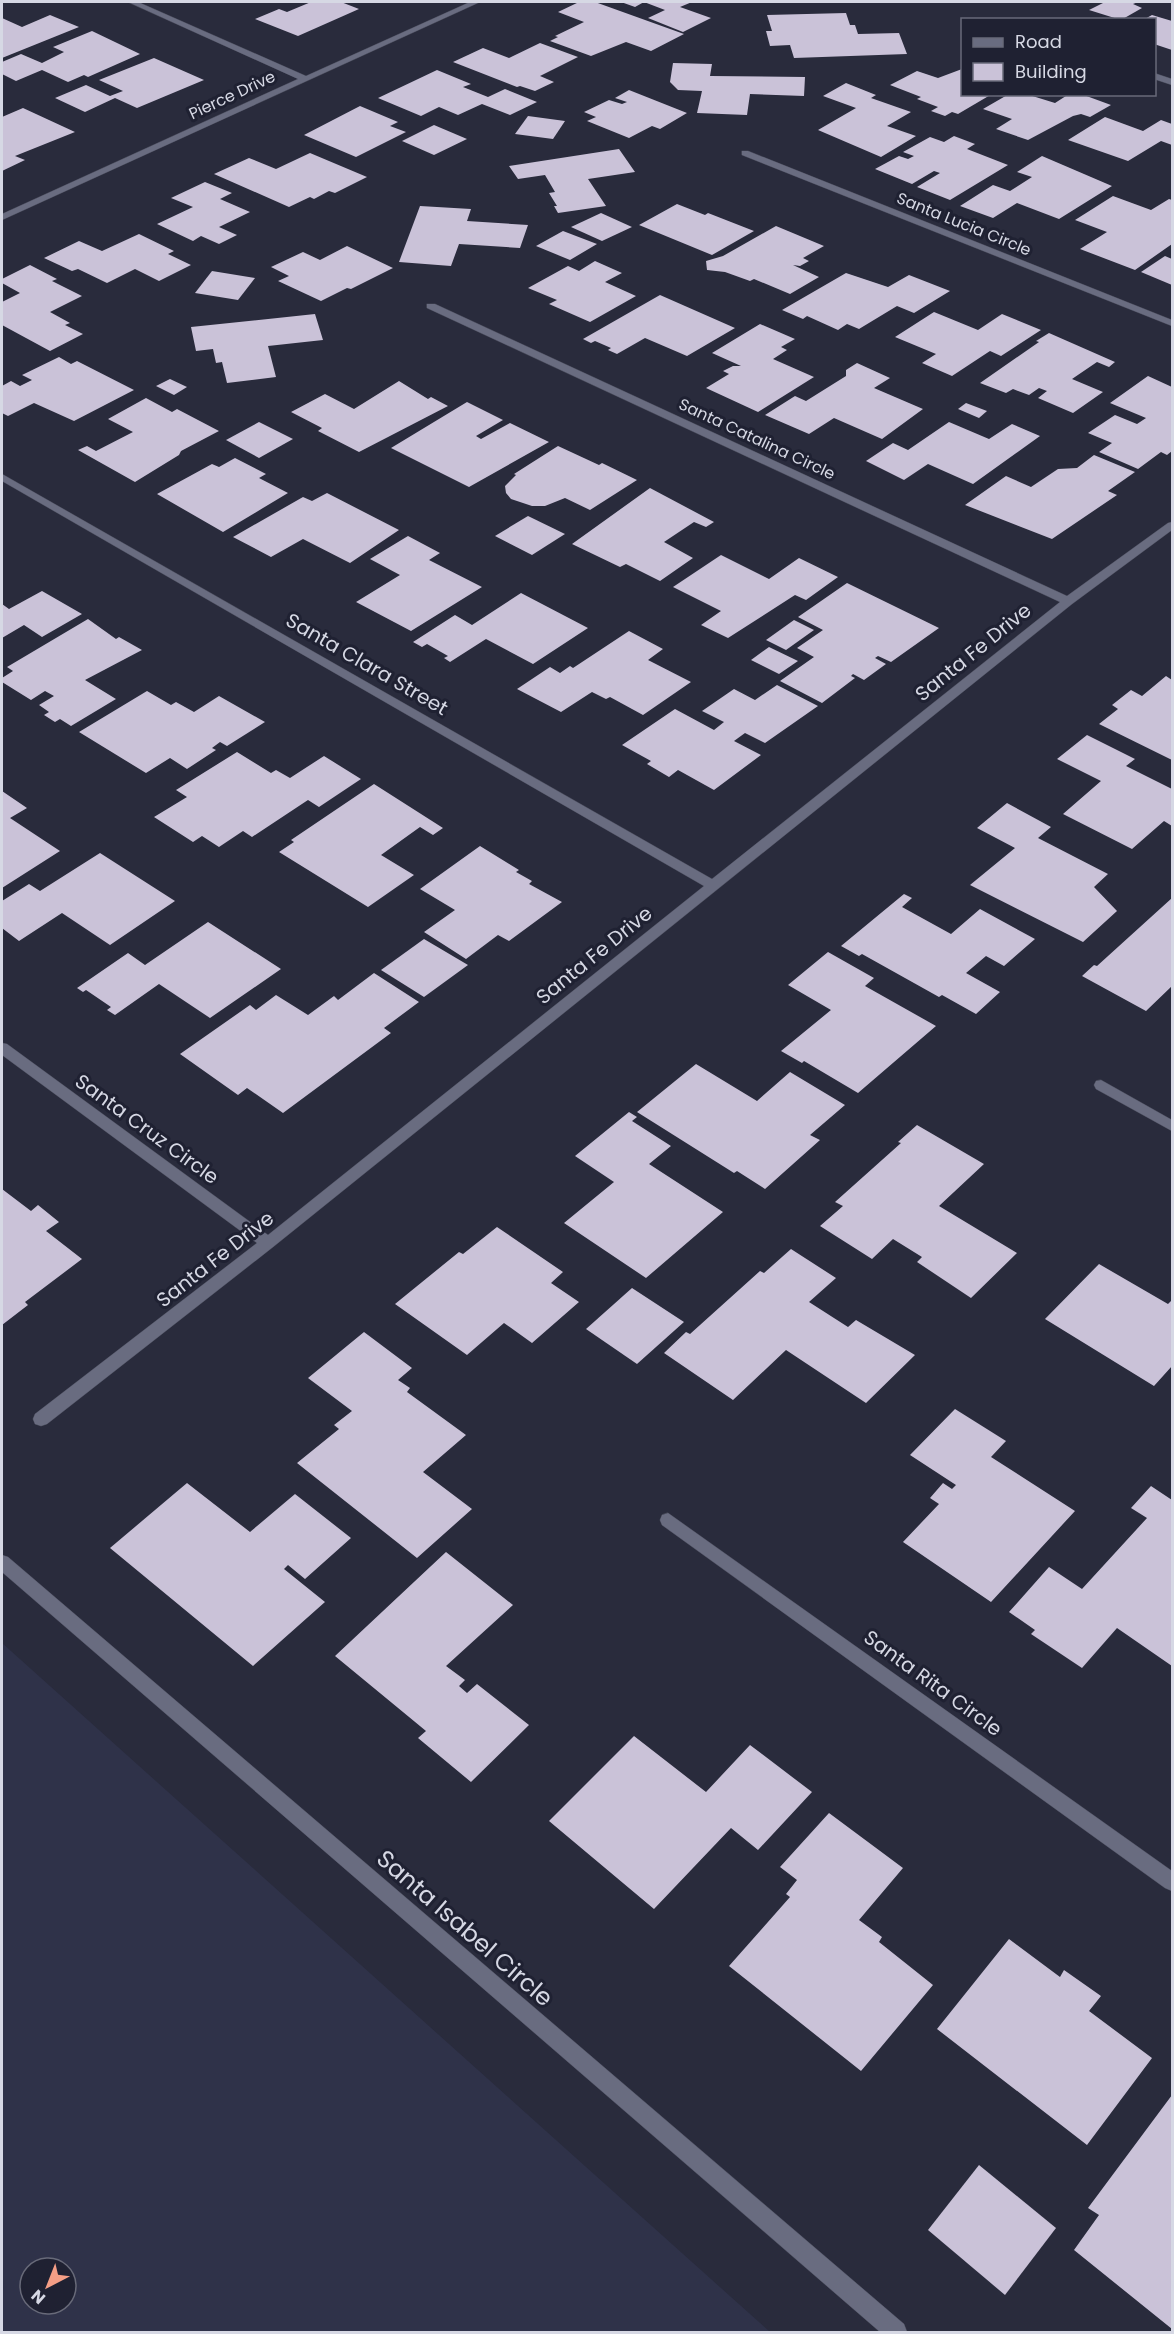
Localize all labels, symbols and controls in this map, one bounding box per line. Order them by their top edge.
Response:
legend [961,18,1156,96]
text: Road [1015,29,1062,54]
text: Building [1015,59,1087,84]
street label: Pierce Drive [185,65,279,125]
street label: Santa Lucia Circle [893,187,1035,261]
street label: Santa Catalina Circle [675,393,839,485]
street label: Santa Fe Drive [909,596,1037,708]
street label: Santa Clara Street [281,606,453,722]
street label: Santa Fe Drive [530,899,658,1011]
street label: Santa Cruz Circle [69,1067,225,1191]
street label: Santa Fe Drive [150,1204,280,1314]
street label: Santa Rita Circle [858,1623,1008,1743]
street label: Santa Isabel Circle [370,1842,560,2014]
north arrow [18,2256,78,2316]
text: N [26,2284,50,2309]

